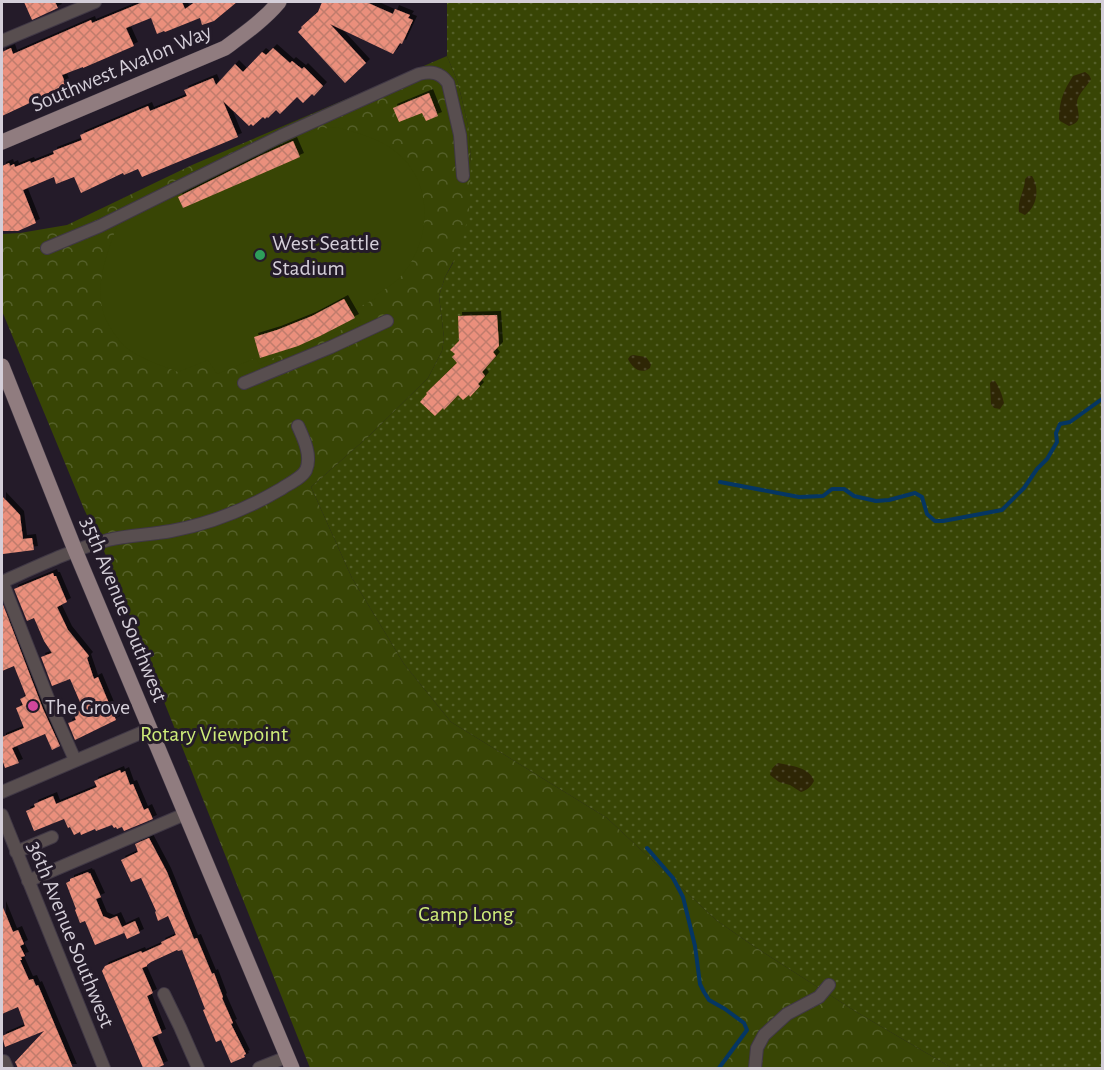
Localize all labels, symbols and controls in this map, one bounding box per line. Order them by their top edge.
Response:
street label: Southwest Avalon Way [28,20,215,116]
place label: West Seattle Stadium [272,232,379,279]
marker: West Seattle Stadium [253,248,267,262]
street label: 35th Avenue Southwest [77,513,171,705]
place label: The Grove [45,696,130,718]
marker: The Grove [26,699,40,713]
park label: Rotary Viewpoint [140,723,288,745]
street label: 36th Avenue Southwest [24,838,119,1031]
park label: Camp Long [418,903,514,925]

